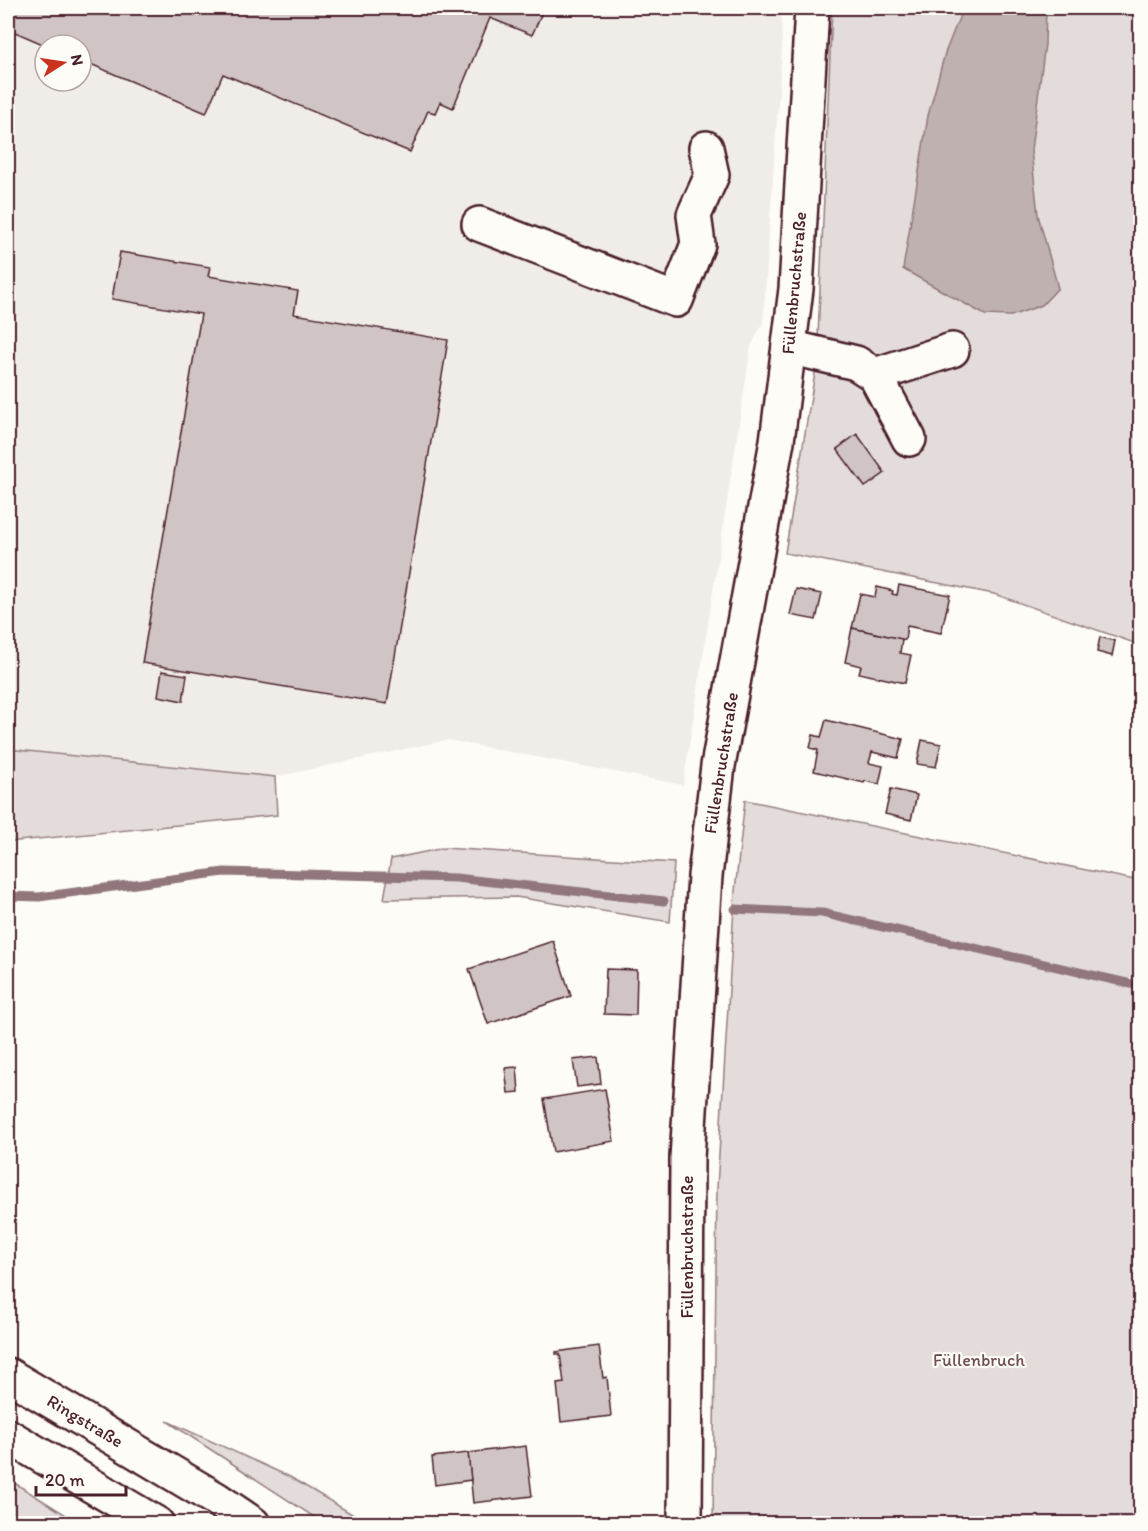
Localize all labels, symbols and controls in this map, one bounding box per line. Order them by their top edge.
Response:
north arrow [33,33,93,93]
text: N [67,53,88,67]
street label: Füllenbruchstraße [777,211,811,355]
street label: Füllenbruchstraße [699,691,743,835]
street label: Füllenbruchstraße [676,1176,698,1319]
park label: Füllenbruch [933,1349,1025,1371]
street label: Ringstraße [43,1390,127,1452]
scale bar [36,1459,126,1497]
text: 20 m [45,1469,85,1491]

